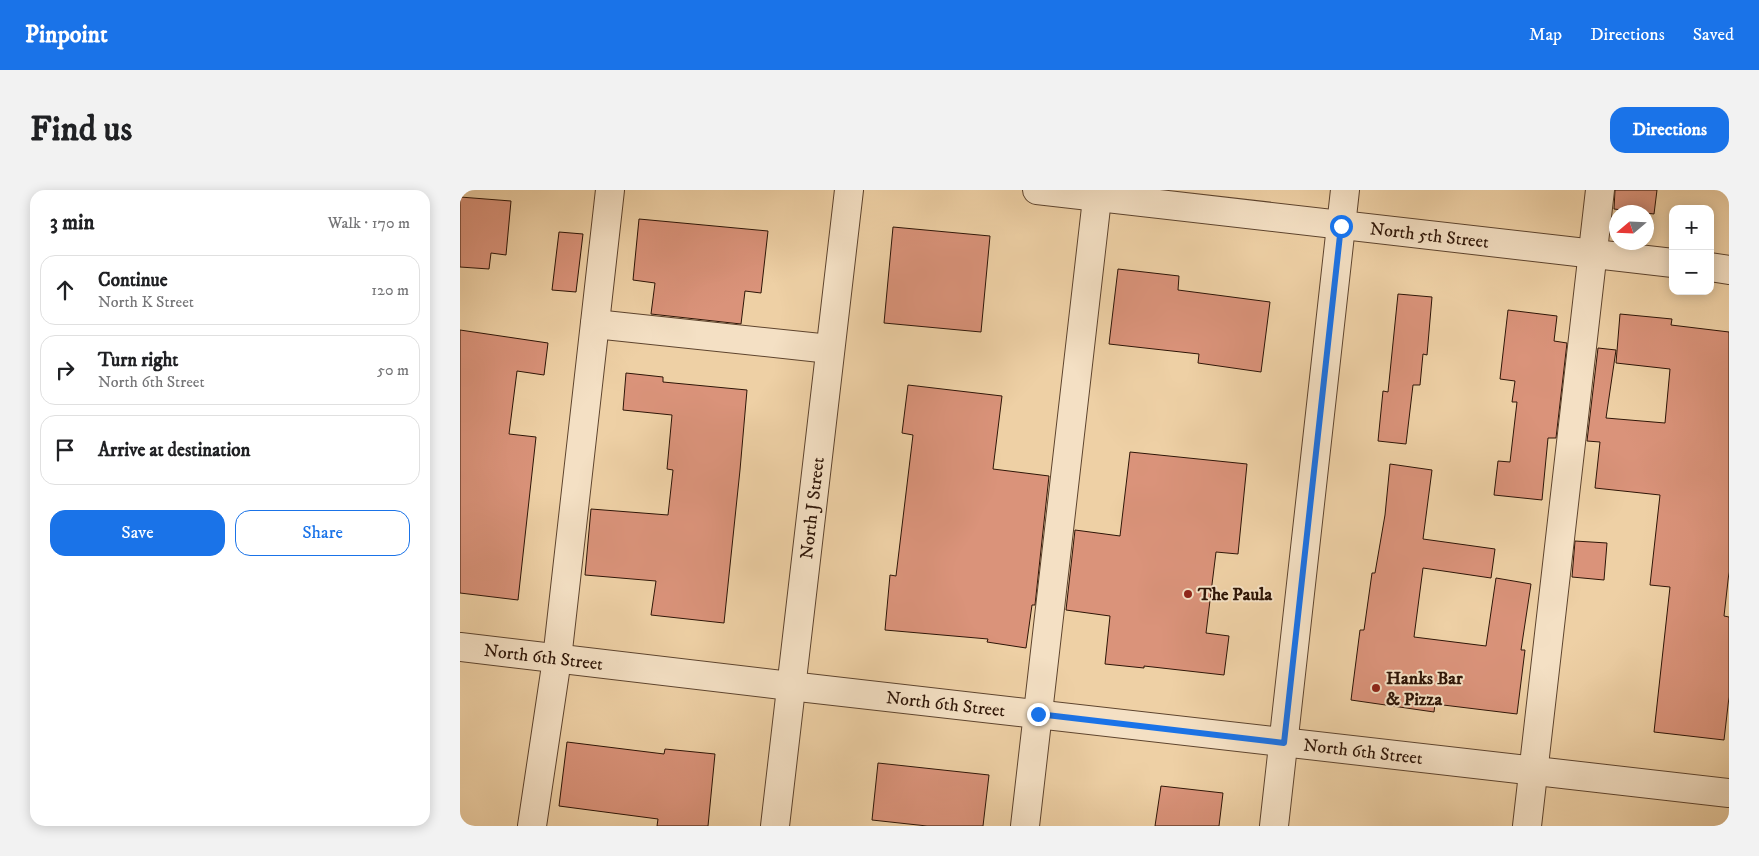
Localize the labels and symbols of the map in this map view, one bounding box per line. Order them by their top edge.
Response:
north arrow [1609,205,1654,250]
route start [1330,215,1353,238]
street label: North 5th Street [1369,218,1490,254]
street label: North J Street [796,456,830,560]
place label: The Paula [1197,584,1273,606]
marker: The Paula [1182,588,1194,600]
street label: North 6th Street [482,640,604,676]
place label: Hanks Bar & Pizza [1386,668,1463,711]
marker: Hanks Bar & Pizza [1370,682,1382,694]
street label: North 6th Street [885,687,1007,722]
route end [1027,703,1050,726]
street label: North 6th Street [1302,735,1424,770]

